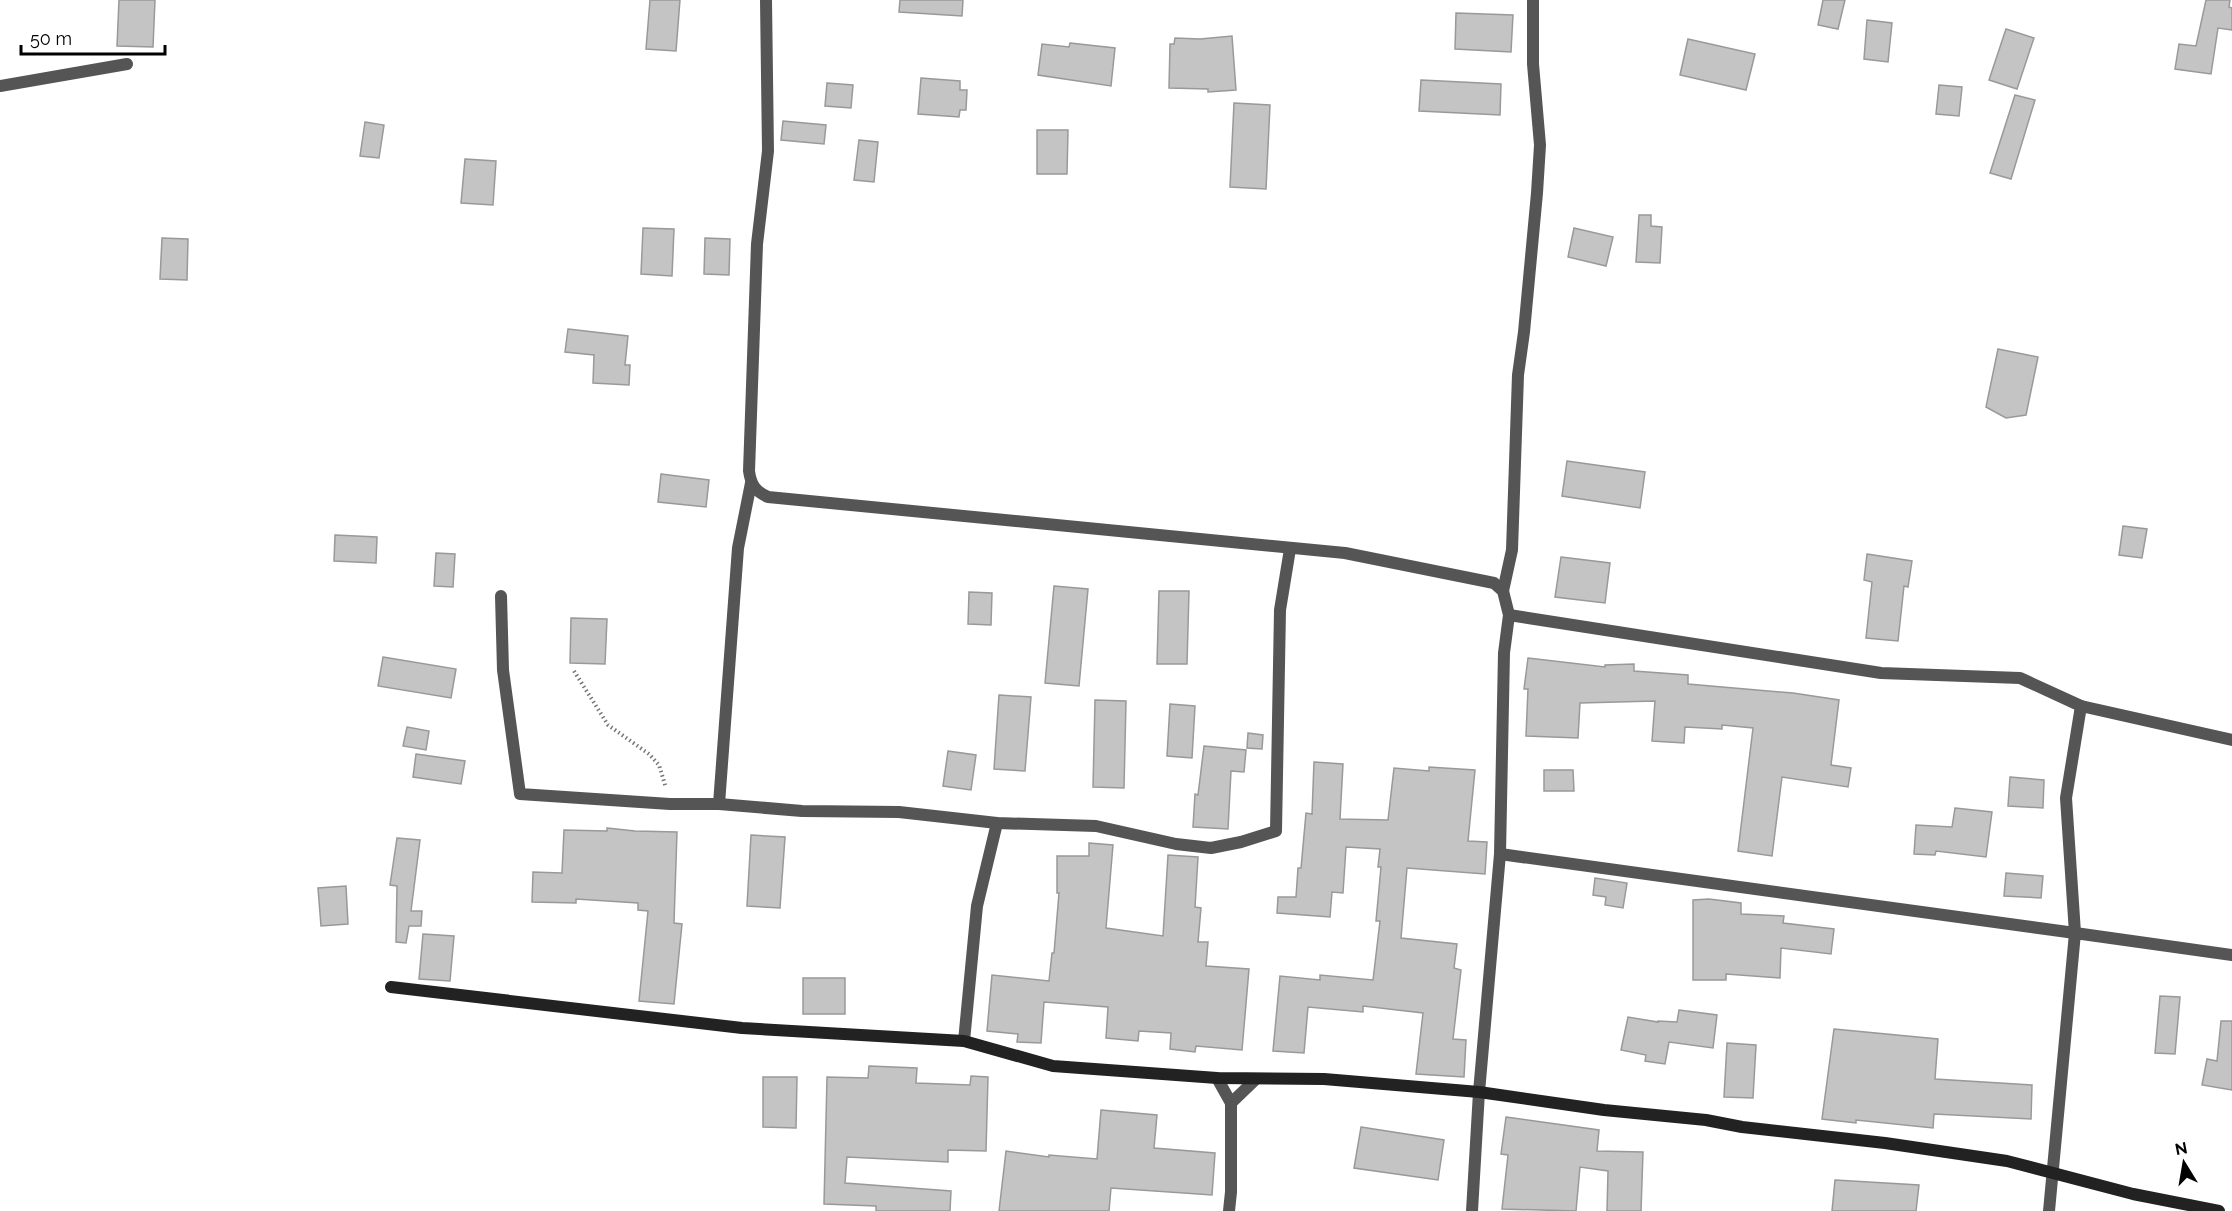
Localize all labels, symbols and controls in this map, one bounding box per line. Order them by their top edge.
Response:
scale bar [21,18,165,56]
text: 50 m [30,28,72,49]
north arrow [2154,1133,2214,1193]
text: N [2173,1138,2189,1159]

